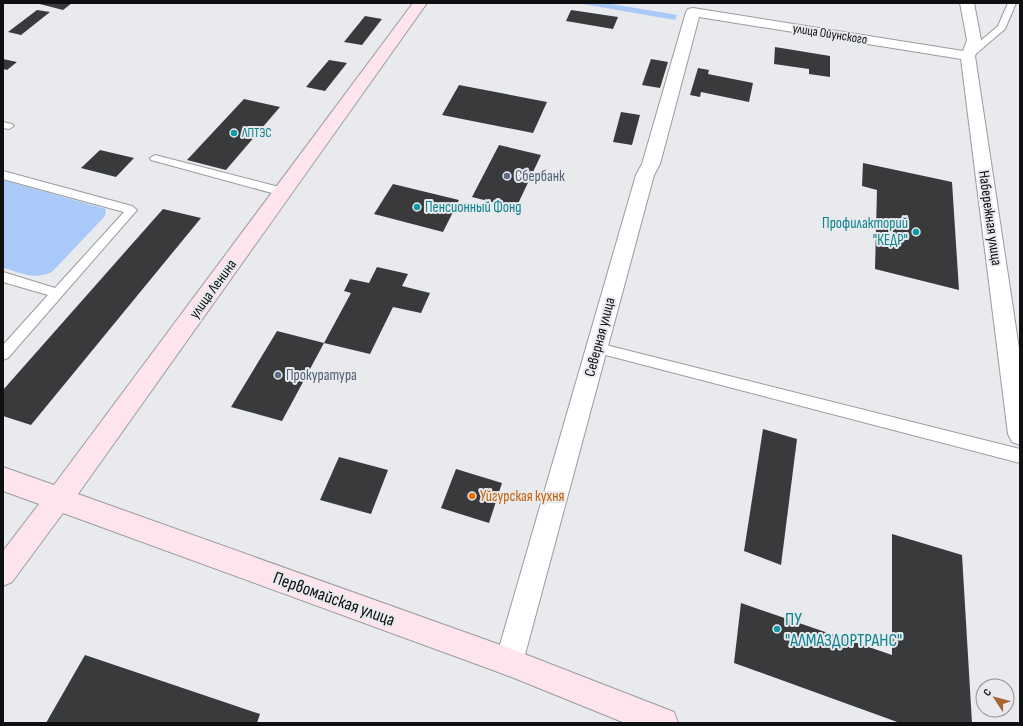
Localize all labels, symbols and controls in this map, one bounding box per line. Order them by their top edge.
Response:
street label: улица Ойунского [792,20,868,48]
place label: ЛПТЭС [241,125,272,141]
marker: ЛПТЭС [229,128,239,138]
place label: Сбербанк [515,167,565,186]
street label: Набережная улица [974,169,1006,267]
marker: Сбербанк [502,171,512,181]
place label: Пенсионный Фонд [425,198,521,217]
marker: Пенсионный Фонд [412,202,422,212]
place label: Профилакторий "КЕДР" [822,214,908,250]
marker: Профилакторий "КЕДР" [911,227,921,237]
street label: улица Ленина [185,255,241,322]
street label: Северная улица [580,295,620,379]
place label: Прокуратура [286,366,357,385]
marker: Прокуратура [273,370,283,380]
place label: Уйгурская кухня [480,487,564,506]
marker: Уйгурская кухня [467,491,477,501]
street label: Первомайская улица [270,567,398,631]
place label: ПУ "АЛМАЗДОРТРАНС" [785,609,902,651]
marker: ПУ "АЛМАЗДОРТРАНС" [772,624,782,634]
north arrow [975,678,1015,718]
text: С [980,686,994,699]

